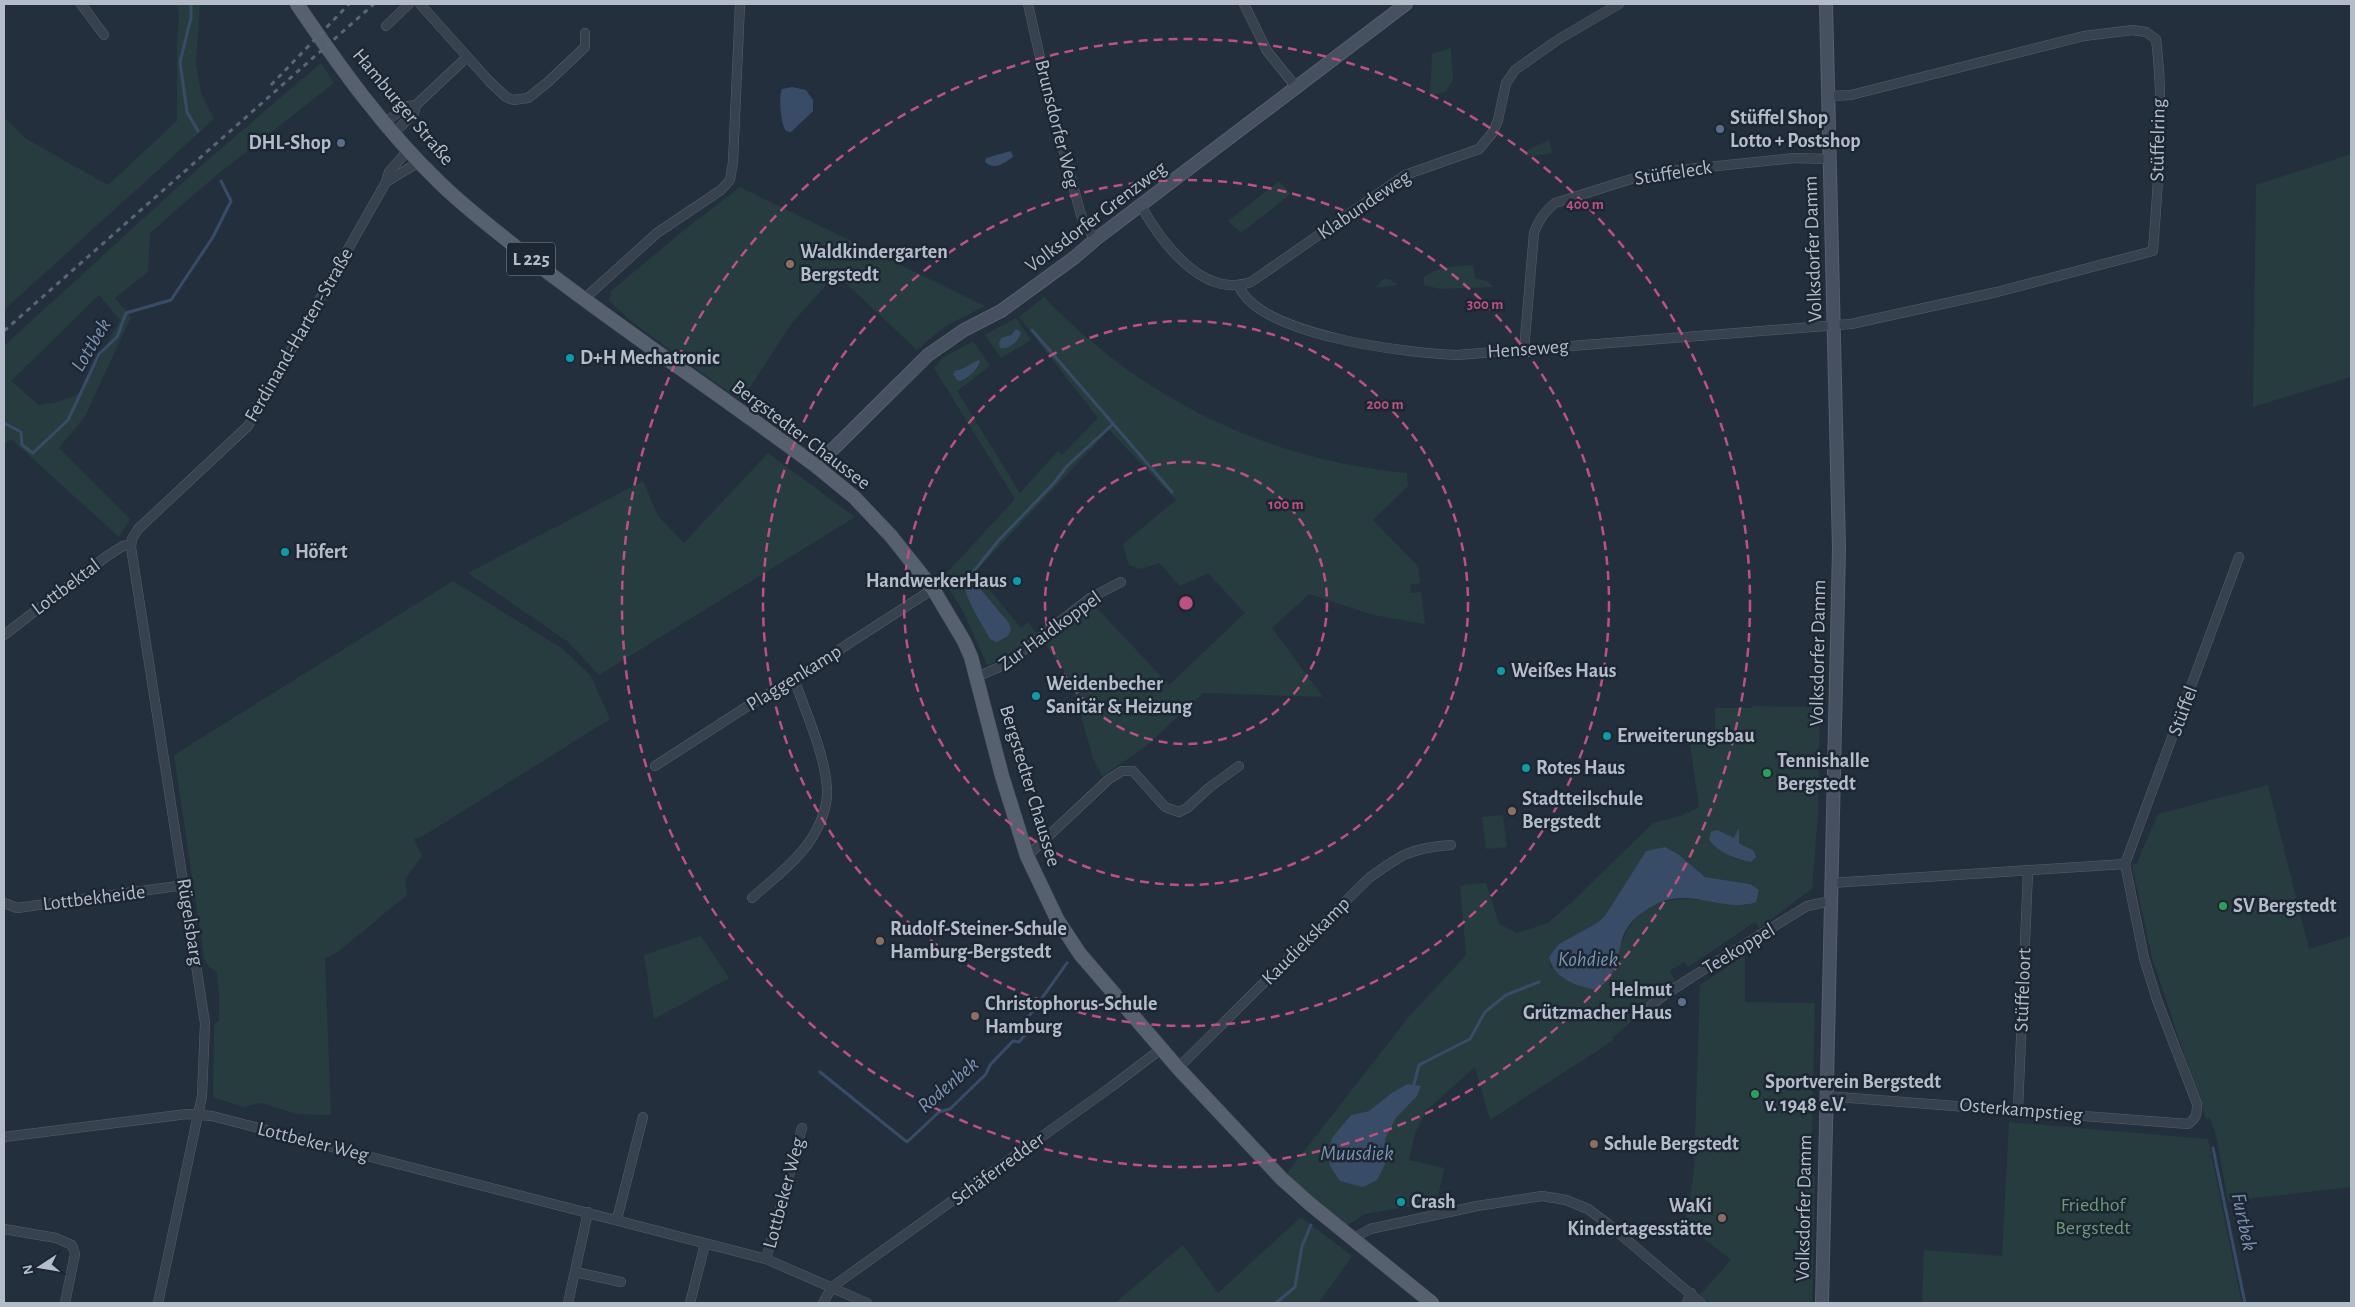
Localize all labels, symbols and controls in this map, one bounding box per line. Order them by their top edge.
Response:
street label: Hamburger Straße [349,45,457,169]
street label: Brunsdorfer Weg [1031,58,1083,191]
street label: Stüffelring [2147,98,2169,182]
place label: Stüffel Shop Lotto + Postshop [1730,108,1861,151]
marker: Stüffel Shop Lotto + Postshop [1714,123,1726,135]
place label: DHL-Shop [249,133,331,153]
marker: DHL-Shop [335,137,347,149]
street label: Stüffeleck [1633,157,1713,189]
street label: Volksdorfer Grenzweg [1022,158,1170,276]
street label: Klabundeweg [1314,167,1414,243]
street label: Volksdorfer Damm [1800,175,1826,323]
text: 400 m [1566,197,1604,212]
road number: L 225 [507,242,555,276]
place label: Waldkindergarten Bergstedt [800,242,948,285]
street label: Ferdinand-Harten-Straße [241,245,357,425]
marker: Waldkindergarten Bergstedt [784,258,796,270]
text: 300 m [1467,297,1503,312]
water label: Lottbek [67,315,115,375]
street label: Henseweg [1487,336,1570,362]
place label: D+H Mechatronic [580,348,720,368]
marker: D+H Mechatronic [564,352,576,364]
street label: Bergstedter Chaussee [728,377,874,493]
text: 200 m [1366,397,1404,412]
text: 100 m [1268,497,1304,512]
place label: Höfert [295,542,348,562]
marker: Höfert [279,546,291,558]
street label: Lottbektal [28,555,104,619]
place label: HandwerkerHaus [866,571,1007,591]
marker: HandwerkerHaus [1011,575,1023,587]
street label: Volksdorfer Damm [1807,580,1829,726]
street label: Zur Haidkoppel [995,587,1105,675]
centre of rings [1177,594,1195,612]
street label: Plaggenkamp [743,641,845,715]
place label: Weißes Haus [1511,661,1617,681]
marker: Weißes Haus [1495,665,1507,677]
place label: Weidenbecher Sanitär & Heizung [1046,674,1193,717]
street label: Stüffel [2165,683,2201,739]
marker: Weidenbecher Sanitär & Heizung [1030,690,1042,702]
street label: Bergstedter Chaussee [996,703,1064,869]
place label: Erweiterungsbau [1617,726,1755,746]
marker: Erweiterungsbau [1601,730,1613,742]
place label: Tennishalle Bergstedt [1777,751,1869,794]
place label: Rotes Haus [1536,758,1625,778]
marker: Rotes Haus [1520,762,1532,774]
marker: Tennishalle Bergstedt [1761,767,1773,779]
place label: Stadtteilschule Bergstedt [1522,789,1643,832]
marker: Stadtteilschule Bergstedt [1506,805,1518,817]
street label: Rügelsbarg [173,877,207,967]
street label: Lottbekheide [42,882,146,914]
street label: Kaudiekskamp [1258,893,1354,989]
place label: SV Bergstedt [2233,896,2337,916]
marker: SV Bergstedt [2217,900,2229,912]
place label: Rudolf-Steiner-Schule Hamburg-Bergstedt [890,919,1067,962]
street label: Teekoppel [1700,920,1778,978]
marker: Rudolf-Steiner-Schule Hamburg-Bergstedt [874,935,886,947]
street label: Stüffeloort [2012,947,2034,1032]
water label: Kohdiek [1558,949,1619,970]
place label: Helmut Grützmacher Haus [1523,980,1672,1023]
place label: Christophorus-Schule Hamburg [985,994,1157,1037]
marker: Helmut Grützmacher Haus [1676,996,1688,1008]
marker: Christophorus-Schule Hamburg [969,1010,981,1022]
water label: Rodenbek [914,1053,983,1117]
place label: Sportverein Bergstedt v. 1948 e.V. [1765,1072,1941,1115]
marker: Sportverein Bergstedt v. 1948 e.V. [1749,1088,1761,1100]
street label: Osterkampstieg [1959,1095,2083,1125]
street label: Lottbeker Weg [255,1119,371,1166]
street label: Schäferredder [948,1128,1049,1209]
place label: Schule Bergstedt [1604,1134,1739,1154]
street label: Lottbeker Weg [760,1135,808,1250]
street label: Volksdorfer Damm [1793,1135,1815,1281]
marker: Schule Bergstedt [1588,1138,1600,1150]
water label: Muusdiek [1320,1143,1394,1164]
water label: Furtbek [2228,1191,2260,1253]
place label: Crash [1411,1192,1456,1212]
park label: Friedhof Bergstedt [2055,1195,2131,1238]
marker: Crash [1395,1196,1407,1208]
place label: WaKi Kindertagesstätte [1567,1196,1712,1239]
marker: WaKi Kindertagesstätte [1716,1212,1728,1224]
north arrow [15,1242,65,1292]
text: N [20,1263,36,1276]

